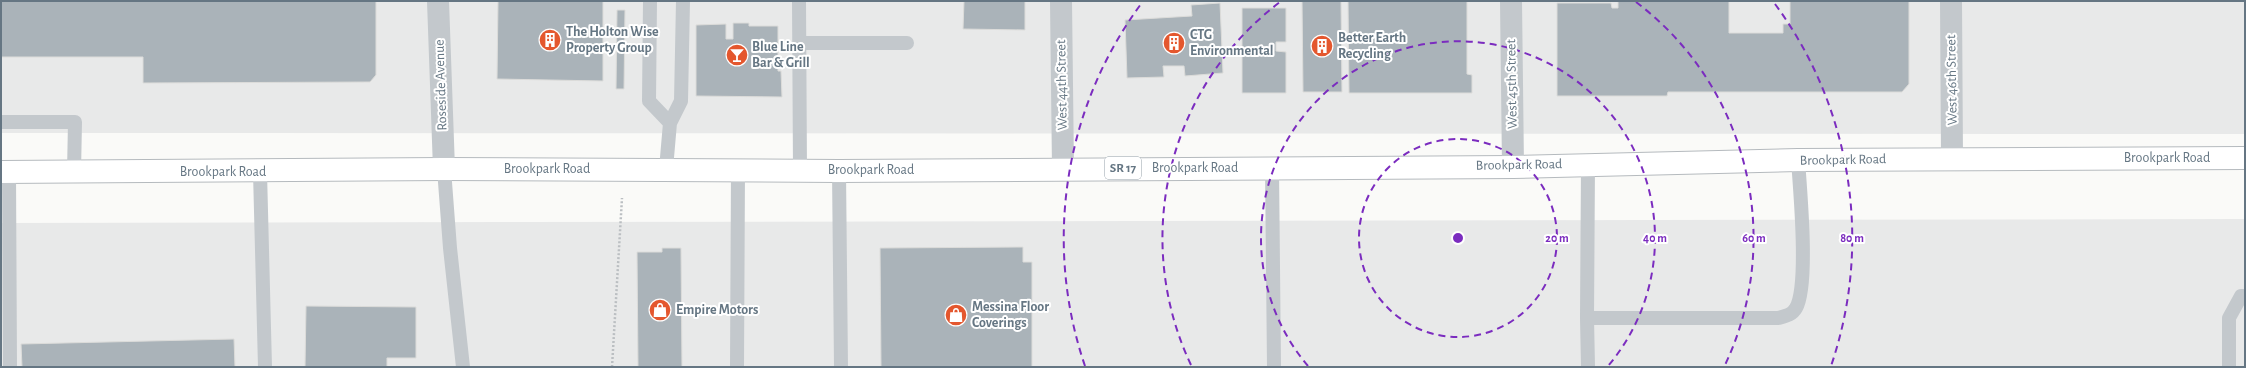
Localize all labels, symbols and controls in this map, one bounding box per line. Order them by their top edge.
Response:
place label: The Holton Wise Property Group [566,25,659,55]
building icon: The Holton Wise Property Group [537,27,563,53]
place label: CTG Environmental [1190,28,1274,58]
building icon: CTG Environmental [1161,30,1187,56]
place label: Better Earth Recycling [1338,31,1406,61]
building icon: Better Earth Recycling [1309,33,1335,59]
street label: West 46th Street [1944,34,1960,125]
street label: West 45th Street [1504,38,1520,129]
street label: Roseside Avenue [432,39,450,131]
street label: West 44th Street [1054,39,1070,131]
place label: Blue Line Bar & Grill [752,40,810,70]
bar icon: Blue Line Bar & Grill [724,42,750,68]
street label: Brookpark Road [2124,151,2210,165]
street label: Brookpark Road [1800,152,1886,168]
road number: SR 17 [1105,157,1141,179]
street label: Brookpark Road [1476,157,1562,173]
street label: Brookpark Road [1152,161,1238,175]
street label: Brookpark Road [504,162,590,176]
street label: Brookpark Road [828,163,914,177]
street label: Brookpark Road [180,165,266,179]
centre of rings [1451,231,1465,245]
text: 20 m [1545,232,1569,244]
text: 40 m [1643,232,1667,244]
text: 60 m [1742,232,1766,244]
text: 80 m [1840,232,1864,244]
shop icon: Empire Motors [647,297,673,323]
place label: Messina Floor Coverings [972,300,1049,330]
shop icon: Messina Floor Coverings [943,302,969,328]
place label: Empire Motors [676,303,758,317]

